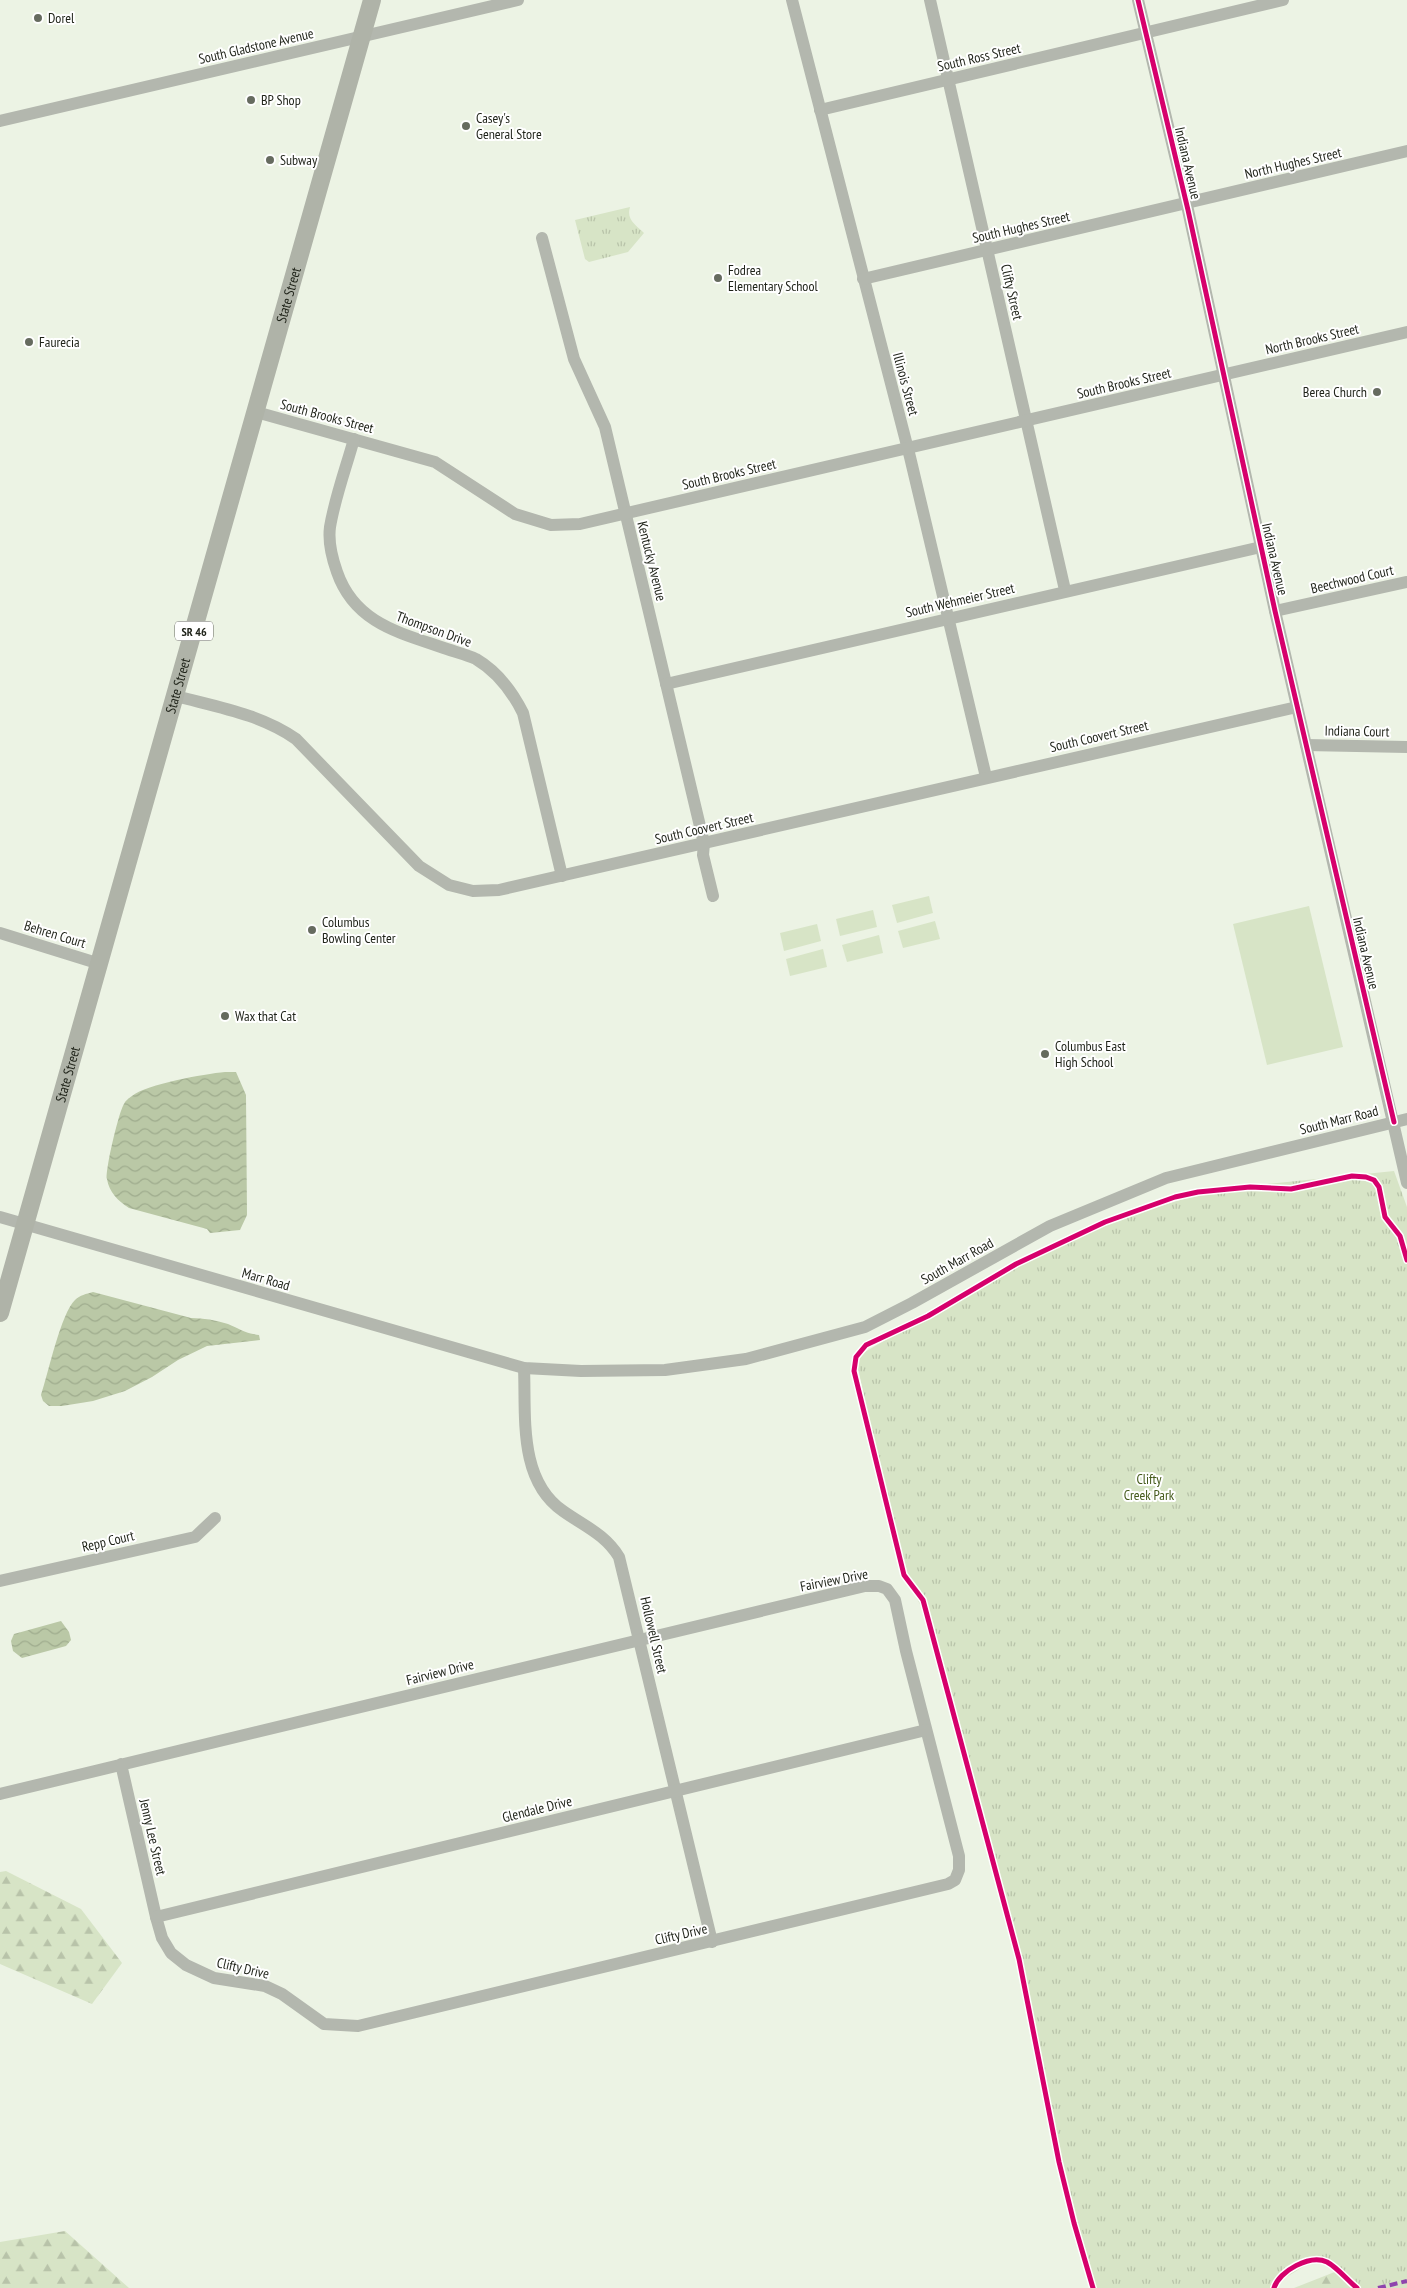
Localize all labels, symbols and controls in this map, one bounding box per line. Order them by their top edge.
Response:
place label: Dorel [48,9,75,27]
marker: Dorel [32,12,44,24]
street label: South Gladstone Avenue [197,24,315,68]
street label: South Ross Street [936,39,1022,75]
place label: BP Shop [261,91,301,109]
marker: BP Shop [245,94,257,106]
place label: Casey's General Store [476,109,542,143]
marker: Casey's General Store [460,120,472,132]
street label: Indiana Avenue [1171,125,1205,201]
street label: North Hughes Street [1243,143,1343,183]
place label: Subway [280,151,318,169]
marker: Subway [264,154,276,166]
street label: South Hughes Street [971,207,1072,247]
place label: Fodrea Elementary School [728,261,818,295]
street label: Clifty Street [997,262,1027,322]
street label: State Street [272,265,305,325]
marker: Fodrea Elementary School [712,272,724,284]
street label: North Brooks Street [1264,319,1361,358]
place label: Faurecia [39,333,80,351]
marker: Faurecia [23,336,35,348]
street label: Illinois Street [889,350,923,418]
street label: South Brooks Street [1075,363,1173,403]
place label: Berea Church [1303,383,1367,401]
marker: Berea Church [1371,386,1383,398]
street label: South Brooks Street [278,395,376,437]
street label: South Brooks Street [680,454,778,494]
street label: Kentucky Avenue [633,519,671,603]
street label: Indiana Avenue [1258,521,1292,597]
street label: Beechwood Court [1309,561,1395,597]
street label: South Wehmeier Street [904,579,1016,621]
street label: Thompson Drive [394,607,474,651]
road number: SR 46 [175,622,213,640]
street label: State Street [161,656,194,716]
street label: South Coovert Street [1048,716,1150,756]
street label: Indiana Court [1324,721,1390,741]
street label: South Coovert Street [653,808,755,848]
place label: Columbus Bowling Center [322,913,396,947]
street label: Indiana Avenue [1349,915,1383,991]
street label: Behren Court [22,916,88,952]
marker: Columbus Bowling Center [306,924,318,936]
place label: Wax that Cat [235,1007,296,1025]
marker: Wax that Cat [219,1010,231,1022]
place label: Columbus East High School [1055,1037,1126,1071]
street label: State Street [51,1044,84,1104]
marker: Columbus East High School [1039,1048,1051,1060]
street label: South Marr Road [1298,1102,1380,1138]
street label: South Marr Road [918,1234,996,1288]
street label: Marr Road [240,1264,292,1294]
park label: Clifty Creek Park [1124,1470,1175,1504]
street label: Repp Court [80,1526,136,1556]
street label: Fairview Drive [799,1565,870,1595]
street label: Hollowell Street [636,1595,672,1675]
street label: Fairview Drive [404,1655,476,1689]
street label: Glendale Drive [500,1792,574,1826]
street label: Jenny Lee Street [135,1796,171,1877]
street label: Clifty Drive [653,1919,709,1949]
street label: Clifty Drive [215,1953,271,1983]

